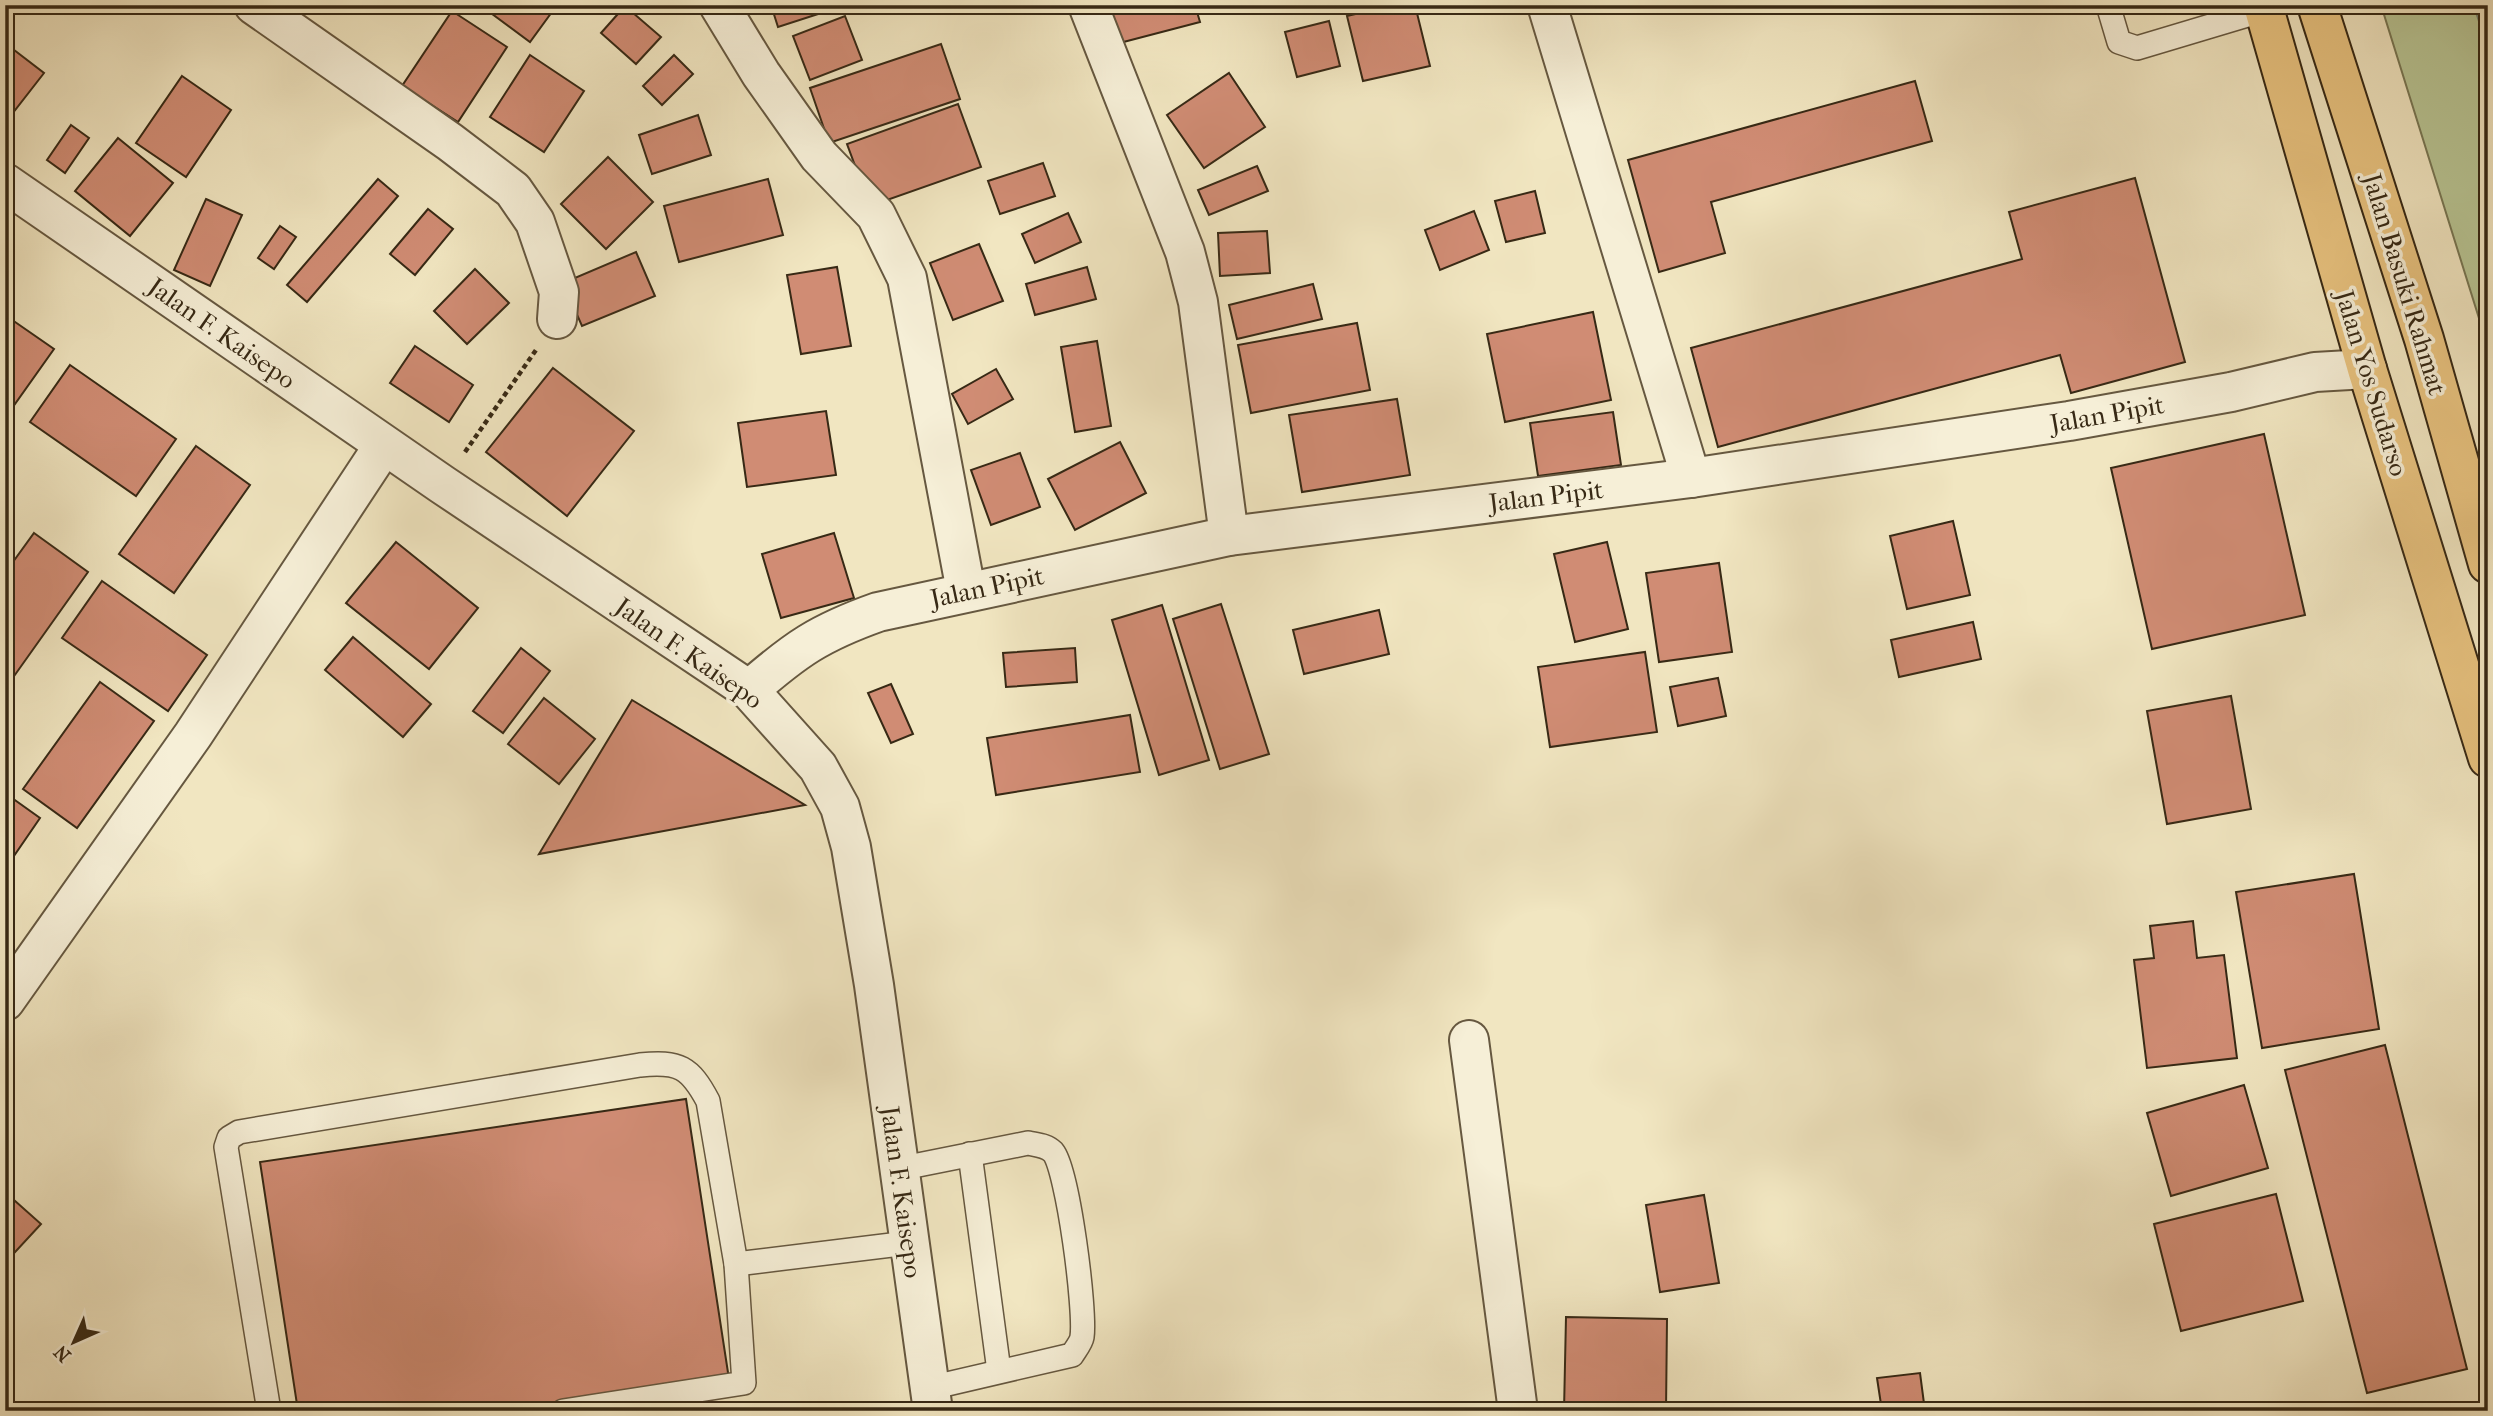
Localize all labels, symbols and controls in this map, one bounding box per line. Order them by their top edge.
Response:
street label: Jalan Basuki Rahmat [2356,168,2453,399]
street label: Jalan F. Kaisepo [140,270,302,396]
street label: Jalan Yos Sudarso [2328,285,2415,480]
street label: Jalan Pipit [2046,389,2167,440]
street label: Jalan Pipit [1485,474,1606,519]
street label: Jalan Pipit [926,560,1047,615]
street label: Jalan F. Kaisepo [607,590,769,716]
street label: Jalan F. Kaisepo [874,1102,929,1280]
north arrow [38,1308,108,1378]
text: N [49,1340,76,1366]

